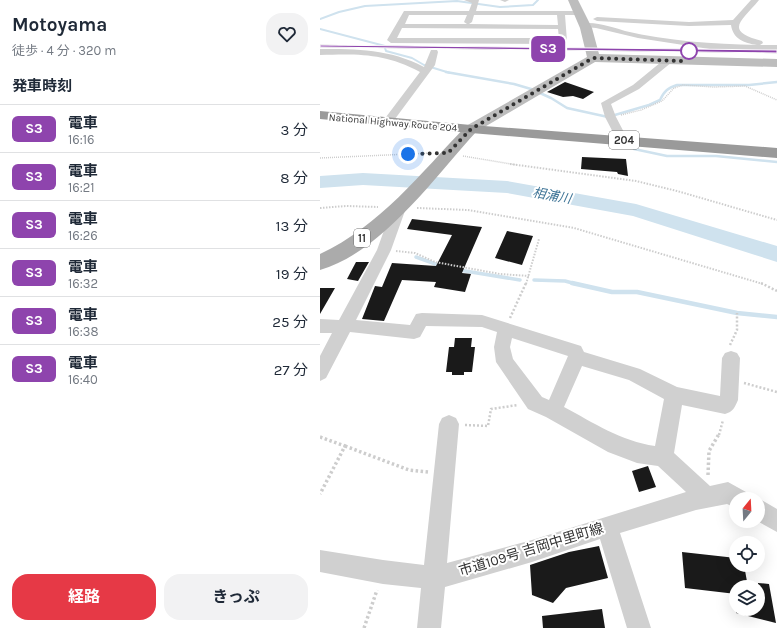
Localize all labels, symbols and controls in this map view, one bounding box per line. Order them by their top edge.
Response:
button: heart [266,13,308,55]
text: Motoyama [12,14,107,36]
line badge: S3 [530,36,566,62]
text: S3 [539,40,557,57]
unlabelled marker [680,42,698,60]
text: 徒歩 · 4 分 · 320 m [12,43,117,58]
text: 発車時刻 [12,77,72,95]
street label: National Highway Route 204 [328,111,458,135]
text: 電車 [68,114,98,132]
text: S3 [25,120,43,137]
text: 3 分 [281,121,308,139]
road number: 204 [609,131,639,149]
text: 16:16 [68,132,94,147]
your location [398,144,418,164]
text: 電車 [68,162,98,180]
text: S3 [25,168,43,185]
text: 8 分 [280,169,308,187]
text: 16:21 [68,180,95,195]
water label: 相浦川 [531,185,574,207]
text: 電車 [68,210,98,228]
text: S3 [25,216,43,233]
text: 13 分 [276,217,308,235]
text: 16:26 [68,228,98,243]
road number: 11 [354,229,370,247]
text: 電車 [68,258,98,276]
text: S3 [25,264,43,281]
text: 19 分 [276,265,308,283]
text: 16:32 [68,276,98,291]
text: 電車 [68,306,98,324]
text: S3 [25,312,43,329]
text: 25 分 [272,313,308,331]
text: 16:38 [68,324,98,339]
text: 電車 [68,354,98,372]
text: S3 [25,360,43,377]
text: 27 分 [274,361,308,379]
text: 16:40 [68,372,98,387]
north arrow [729,492,765,528]
map controls [729,492,765,616]
street label: 市道109号 吉岡中里町線 [457,519,606,580]
button: locate [729,536,765,572]
button: 経路 [12,574,156,620]
button: きっぷ [164,574,308,620]
button: layers [729,580,765,616]

